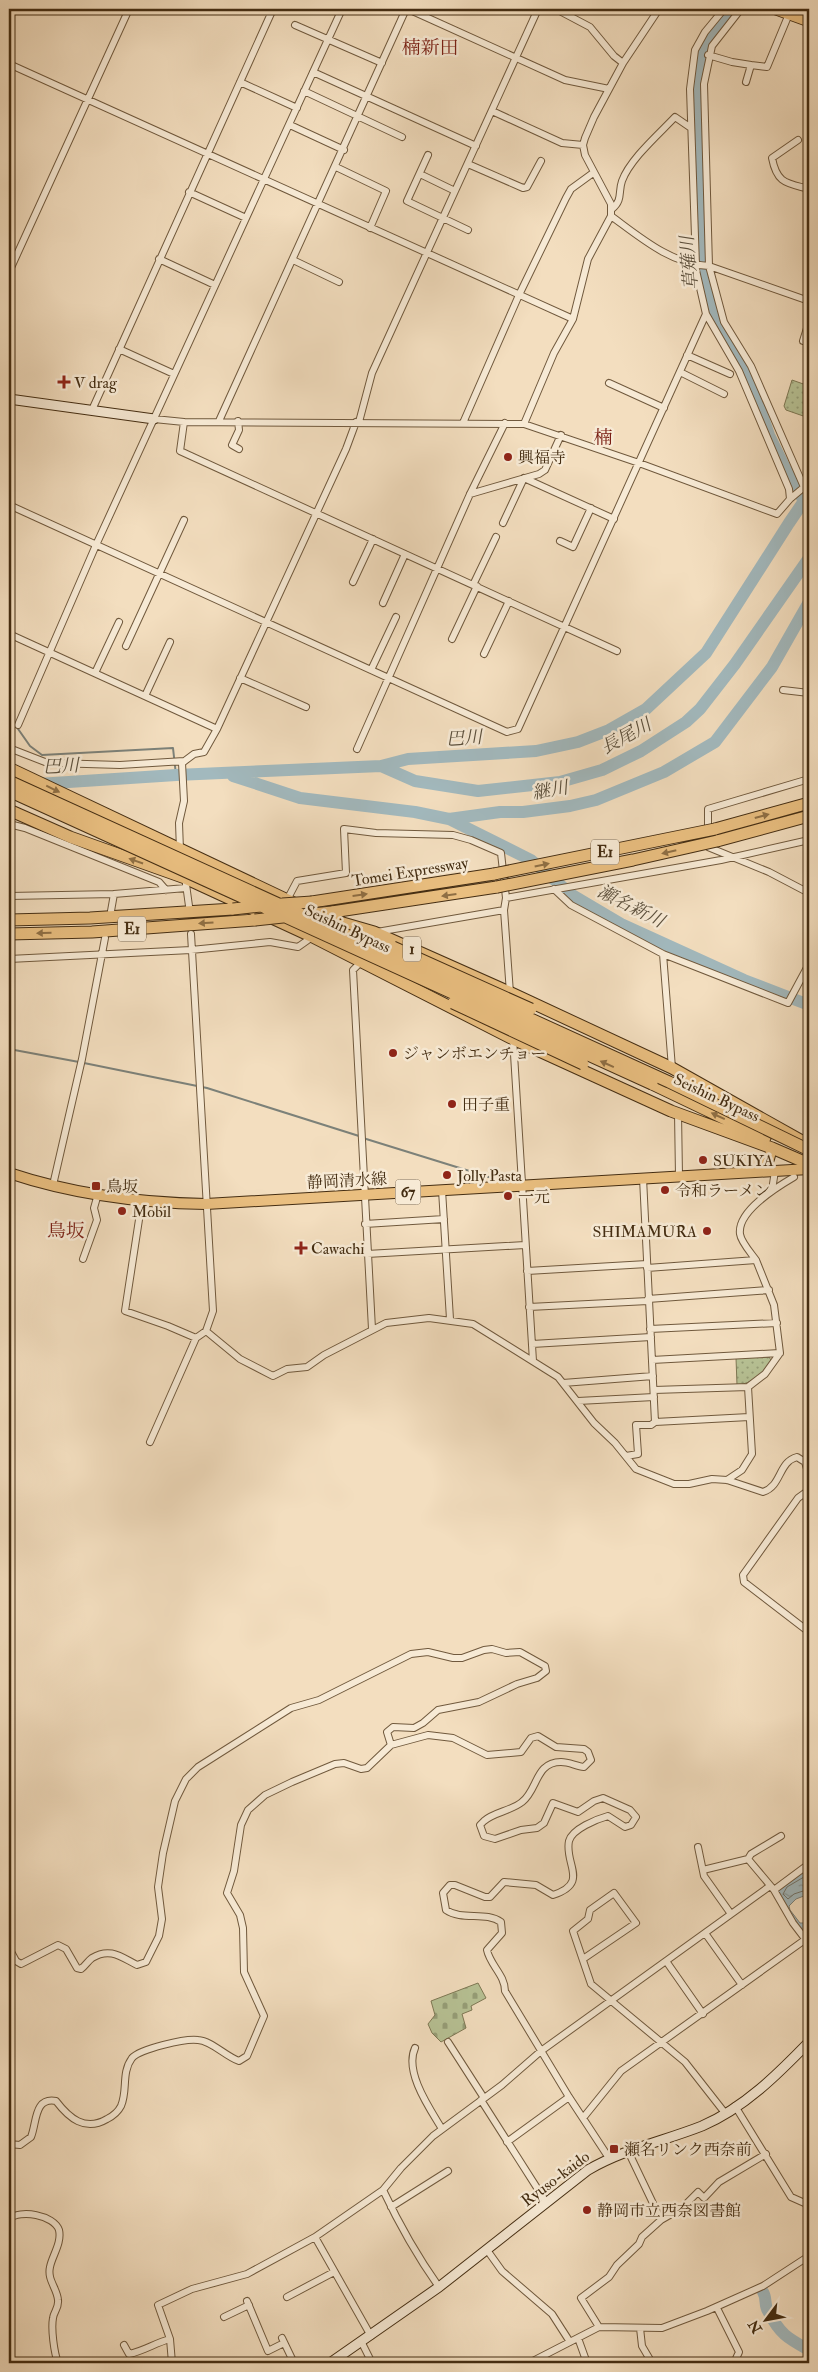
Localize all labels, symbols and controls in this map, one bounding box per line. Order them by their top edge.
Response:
district label: 楠新田 [401,36,459,60]
water label: 草薙川 [676,233,703,291]
place label: V drag [74,373,118,393]
marker: V drag [58,376,70,388]
district label: 楠 [593,426,613,450]
place label: 興福寺 [518,448,566,468]
marker: 興福寺 [502,451,514,463]
water label: 長尾川 [597,712,657,760]
water label: 巴川 [445,726,485,751]
water label: 巴川 [42,754,82,779]
water label: 継川 [530,776,572,805]
one-way arrow [45,785,60,793]
one-way arrow [754,812,770,820]
road number: E1 [591,840,619,864]
one-way arrow [662,848,677,856]
street label: Tomei Expressway [350,853,471,892]
one-way arrow [128,857,143,865]
one-way arrow [534,861,550,869]
water label: 瀬名新川 [593,880,670,934]
one-way arrow [353,890,369,898]
one-way arrow [440,891,456,899]
street label: Seishin Bypass [301,900,394,958]
road number: E1 [118,916,146,942]
one-way arrow [198,920,214,928]
one-way arrow [36,929,52,937]
road number: 1 [403,936,421,962]
place label: ジャンボエンチョー [403,1044,546,1064]
marker: ジャンボエンチョー [387,1047,399,1059]
one-way arrow [600,1060,614,1068]
street label: Seishin Bypass [670,1069,763,1127]
place label: 田子重 [462,1095,510,1115]
marker: 田子重 [446,1098,458,1110]
one-way arrow [711,1112,725,1120]
place label: SUKIYA [713,1151,774,1171]
marker: SUKIYA [697,1154,709,1166]
place label: Jolly Pasta [456,1166,523,1187]
street label: 静岡清水線 [307,1169,388,1193]
marker: Jolly Pasta [441,1169,453,1181]
place label: 鳥坂 [106,1177,138,1197]
marker: 鳥坂 [90,1180,102,1192]
road number: 67 [396,1180,420,1204]
place label: 令和ラーメン [675,1181,770,1201]
marker: 令和ラーメン [659,1184,671,1196]
place label: 一元 [518,1187,550,1207]
marker: 一元 [502,1190,514,1202]
place label: Mobil [132,1202,171,1222]
marker: Mobil [116,1205,128,1217]
district label: 鳥坂 [47,1219,85,1243]
place label: SHIMAMURA [592,1222,697,1242]
marker: SHIMAMURA [701,1225,713,1237]
place label: Cawachi [311,1239,365,1259]
marker: Cawachi [295,1242,307,1254]
place label: 瀬名リンク西奈前 [624,2140,752,2160]
marker: 瀬名リンク西奈前 [608,2143,620,2155]
street label: Ryuso-kaido [518,2146,594,2211]
place label: 静岡市立西奈図書館 [597,2201,741,2221]
marker: 静岡市立西奈図書館 [581,2204,593,2216]
north arrow [740,2294,790,2344]
text: N [745,2316,766,2337]

